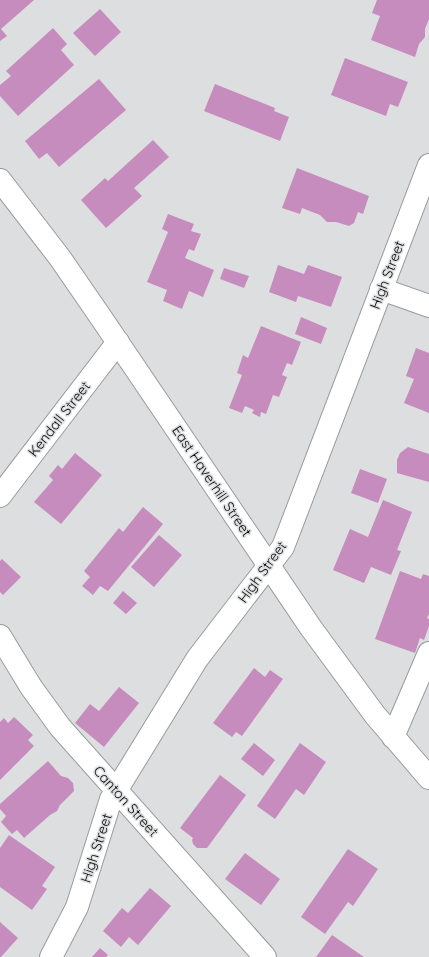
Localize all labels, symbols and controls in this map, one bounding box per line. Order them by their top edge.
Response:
street label: High Street [366,238,408,312]
street label: Kendall Street [24,378,94,460]
street label: East Haverhill Street [168,422,256,540]
street label: High Street [234,537,291,606]
street label: Canton Street [90,762,163,840]
street label: High Street [76,811,116,885]

